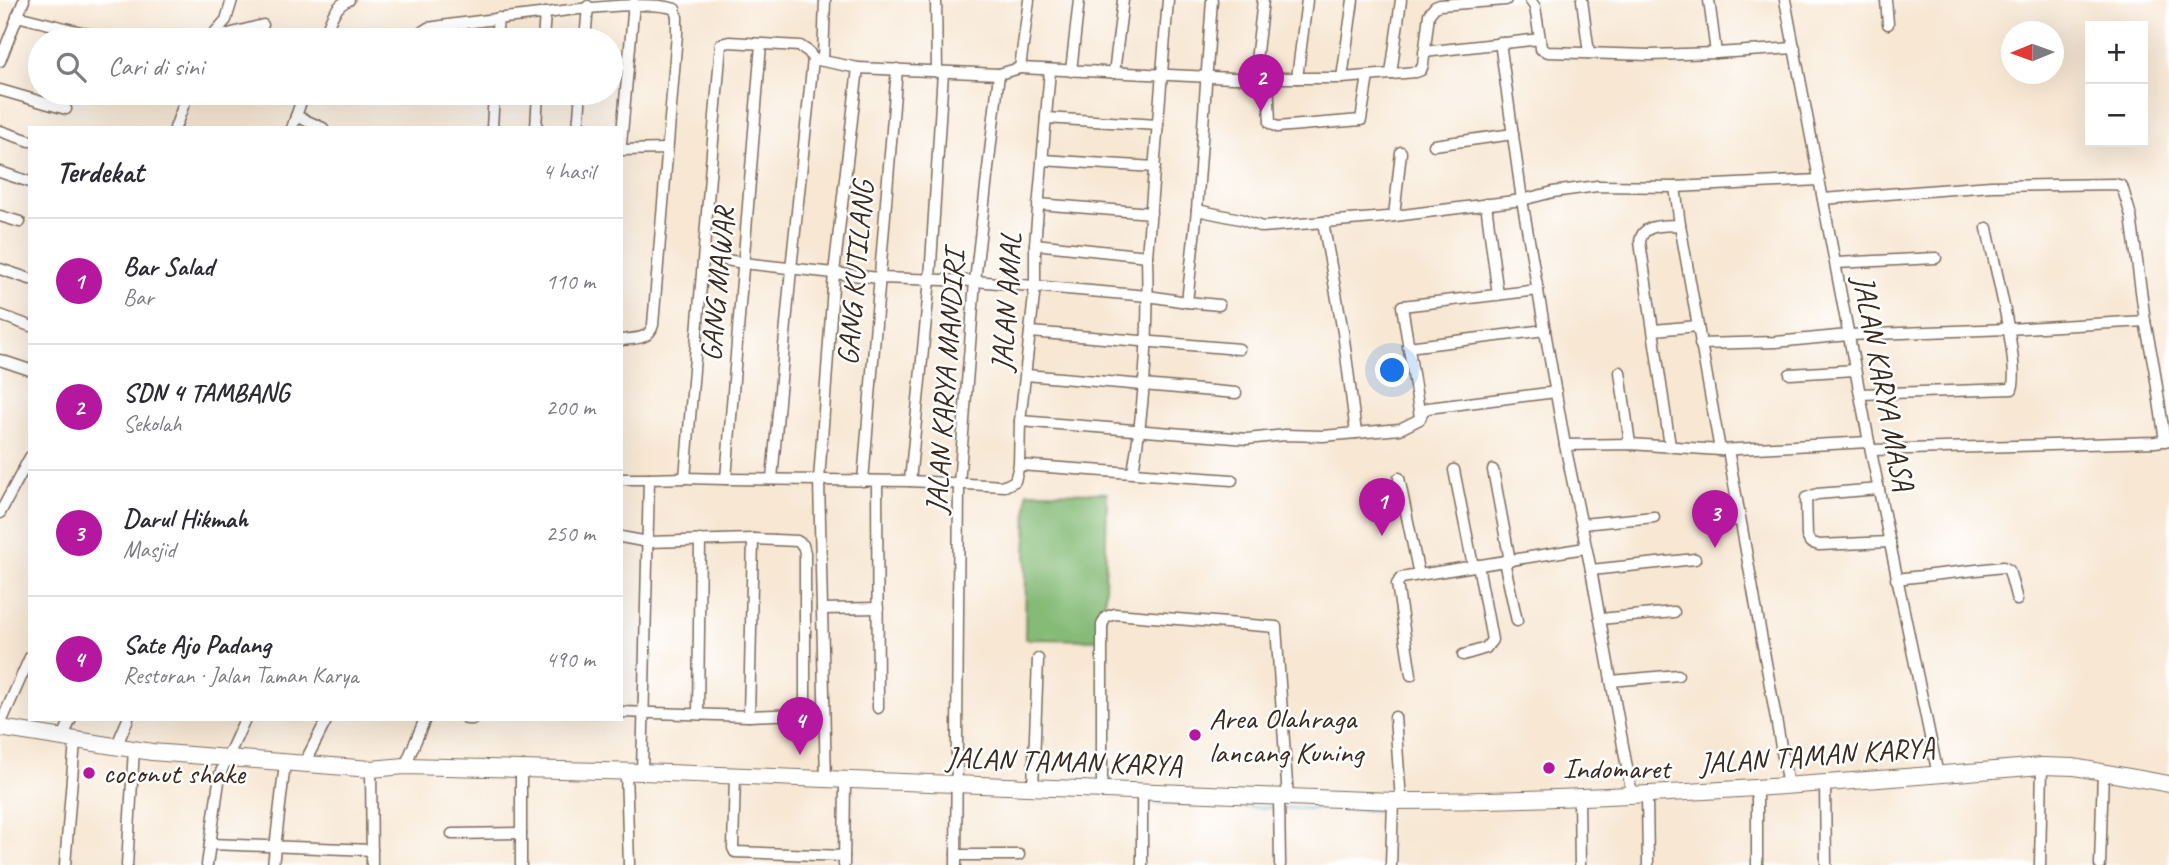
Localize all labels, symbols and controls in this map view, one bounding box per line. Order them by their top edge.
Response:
north arrow [2001,21,2064,84]
map controls [2085,21,2148,147]
button: + [2085,21,2148,84]
search box [28,28,623,105]
icon: search [52,48,90,86]
text: Cari di sini [108,50,204,83]
pin: 2 [1238,54,1284,112]
button: − [2085,84,2148,147]
text: Terdekat [56,153,144,191]
text: 4 hasil [542,157,595,186]
street label: GANG KUTILANG [828,176,882,367]
street label: GANG MAWAR [691,203,743,363]
street label: JALAN AMAL [982,231,1030,375]
street label: JALAN KARYA MANDIRI [917,242,974,517]
text: Bar Salad [123,250,213,283]
text: 1 [74,267,84,296]
text: 110 m [546,267,595,296]
street label: JALAN KARYA MASA [1844,270,1924,495]
text: Bar [123,283,153,312]
your location [1375,353,1409,387]
text: SDN 4 TAMBANG [123,376,289,409]
text: 2 [74,393,84,422]
text: 200 m [546,393,595,422]
text: Sekolah [123,409,181,438]
pin: 1 [1359,478,1405,536]
pin: 3 [1692,490,1738,548]
text: Darul Hikmah [123,502,248,535]
text: 3 [74,519,84,548]
text: 250 m [546,519,595,548]
text: Masjid [123,535,176,564]
text: Sate Ajo Padang [123,628,271,661]
text: 4 [74,645,84,674]
text: 490 m [546,645,595,674]
text: Restoran · Jalan Taman Karya [123,661,358,690]
pin: 4 [777,697,823,755]
place label: Area Olahraga lancang Kuning [1209,699,1365,771]
marker: Area Olahraga lancang Kuning [1187,727,1203,743]
street label: JALAN TAMAN KARYA [1696,728,1937,782]
street label: JALAN TAMAN KARYA [944,738,1183,784]
place label: Indomaret [1563,749,1673,787]
place label: coconut shake [103,754,247,792]
marker: Indomaret [1541,760,1557,776]
marker: coconut shake [81,765,97,781]

